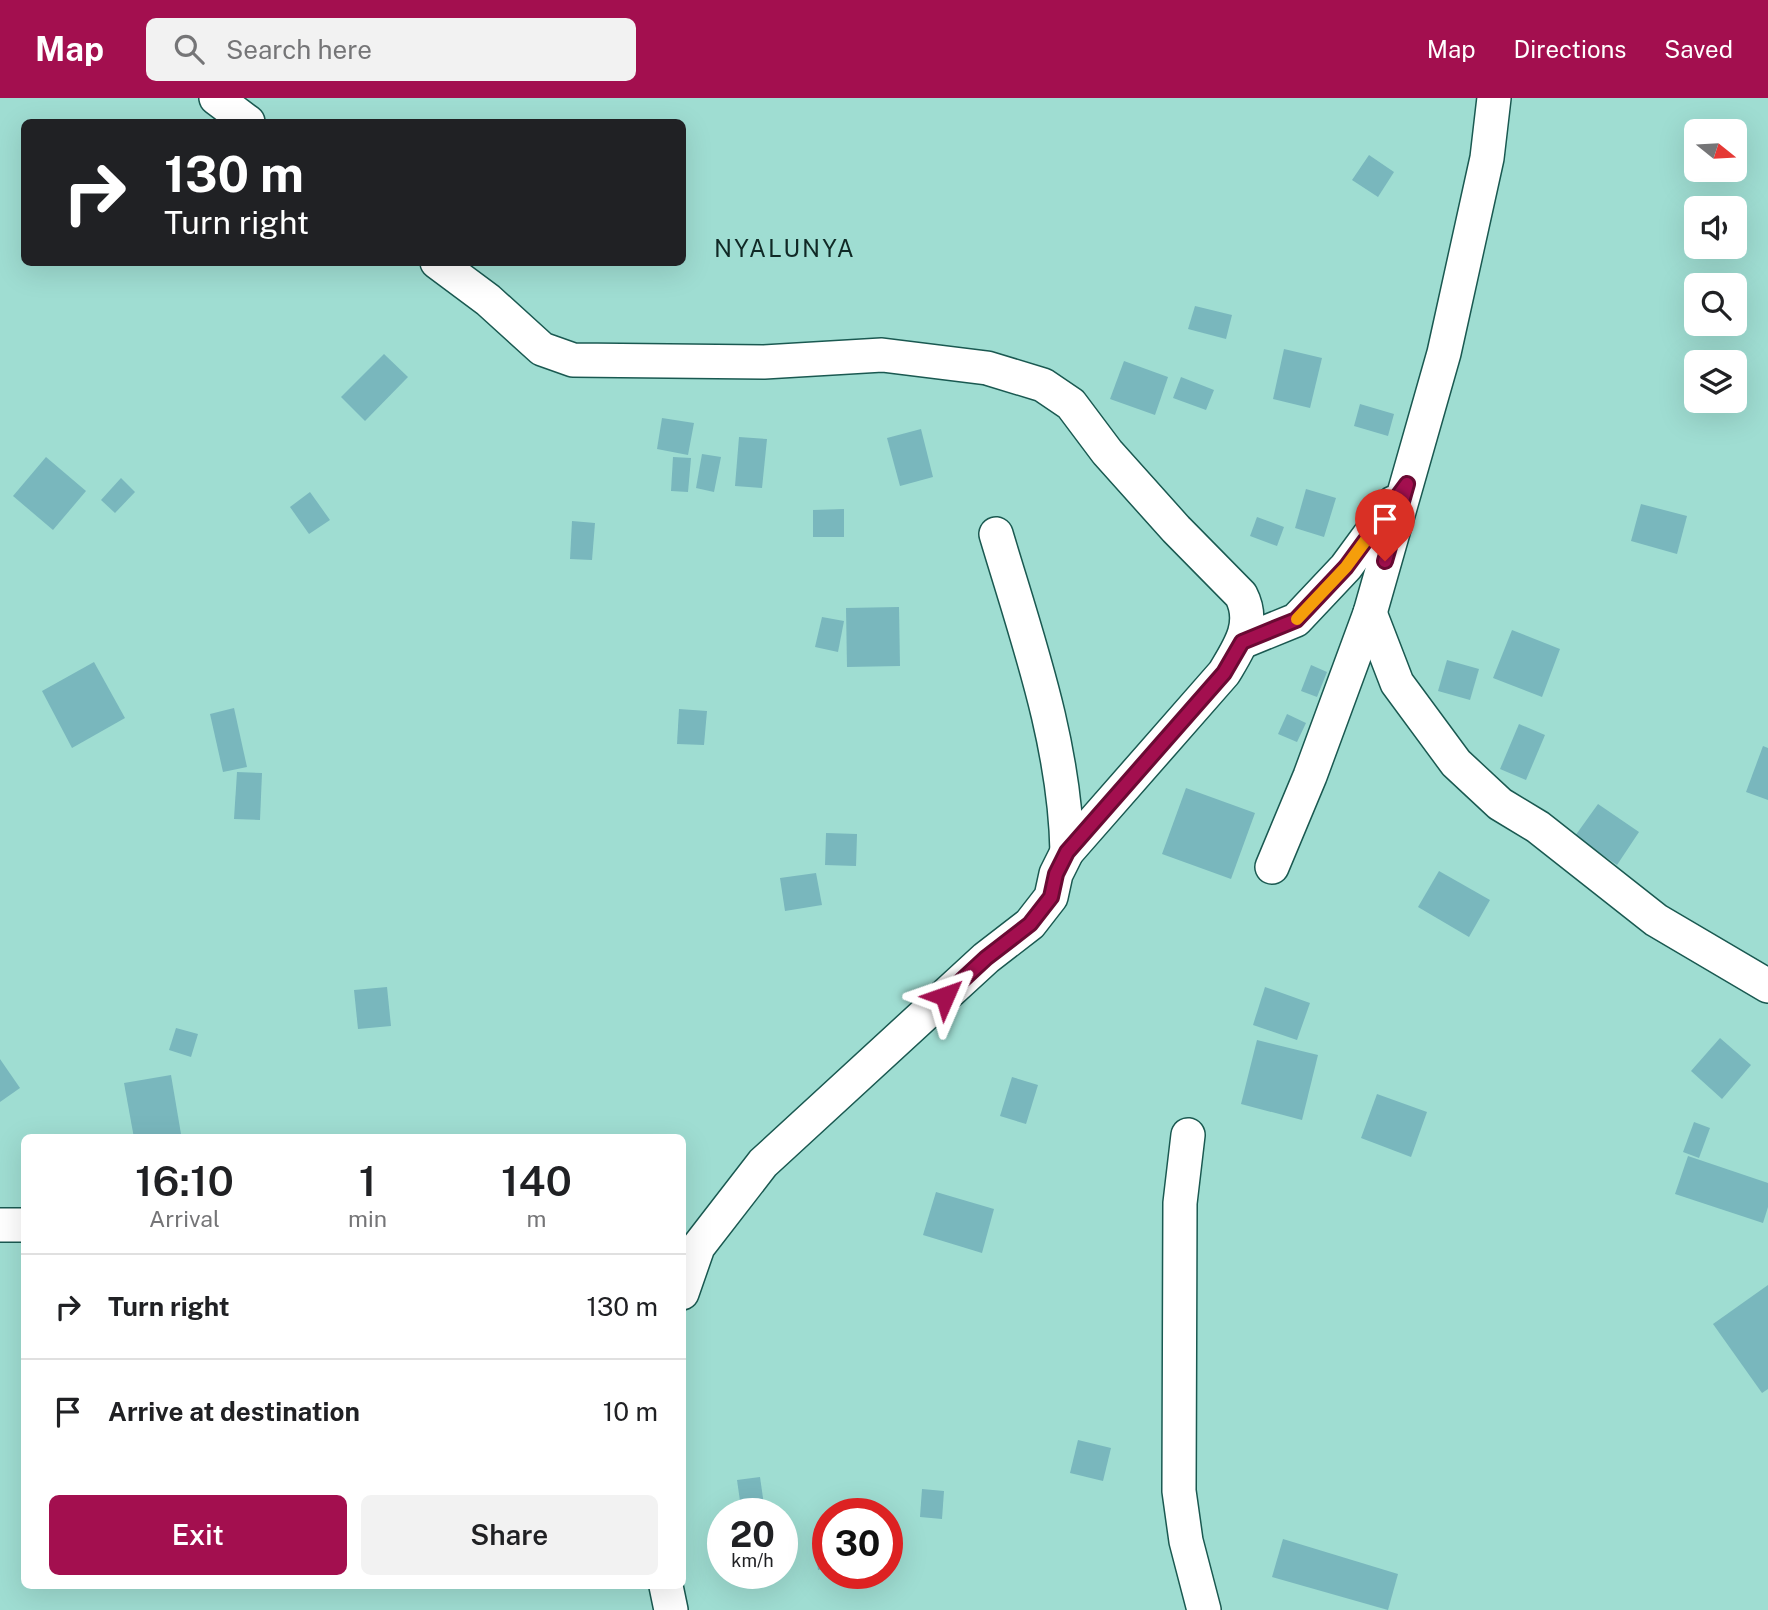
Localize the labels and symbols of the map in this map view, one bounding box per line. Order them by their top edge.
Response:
north arrow [1684,119,1746,182]
district label: NYALUNYA [714,234,856,262]
pin [1355,489,1415,561]
position arrow [908,959,982,1033]
speed limit sign: 30 [812,1498,903,1589]

